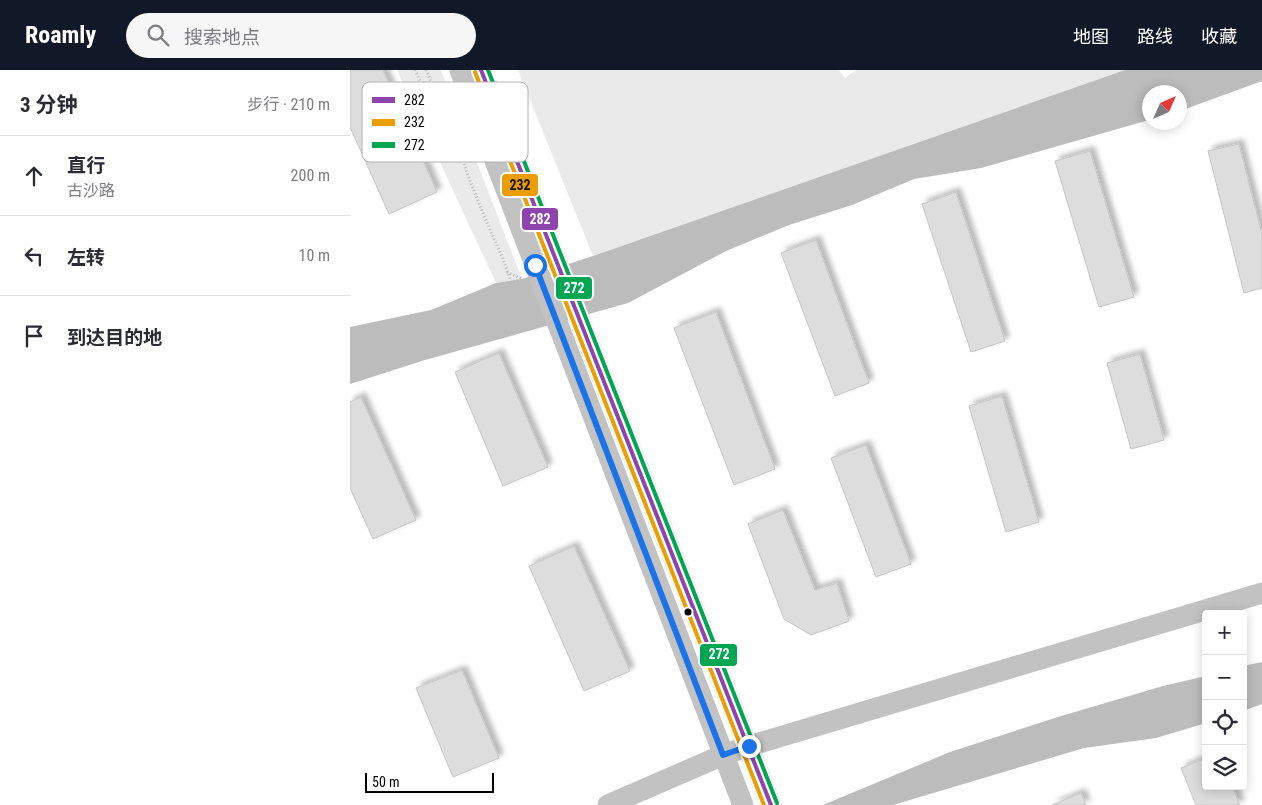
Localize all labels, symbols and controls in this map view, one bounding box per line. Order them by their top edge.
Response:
search box [126,13,476,58]
text: Roamly [25,21,96,49]
icon: search [144,21,172,49]
text: 搜索地点 [184,26,260,49]
text: 地图 [1073,26,1109,47]
text: 路线 [1137,26,1173,47]
text: 收藏 [1201,26,1237,47]
legend [362,82,528,162]
north arrow [1142,85,1187,130]
text: 282 [404,92,425,108]
text: 3 分钟 [20,93,77,117]
text: 步行 · 210 m [247,95,330,114]
text: 232 [404,114,425,130]
text: 272 [404,137,425,153]
text: 直行 [67,154,105,177]
icon: ahead [20,162,48,190]
text: 200 m [291,166,330,185]
line badge: 232 [501,173,539,197]
text: 232 [509,177,531,193]
text: 古沙路 [67,181,115,200]
line badge: 282 [521,207,559,231]
text: 282 [529,211,551,227]
icon: left [20,242,48,270]
text: 左转 [67,246,105,269]
text: 10 m [298,246,330,265]
route start [524,254,547,277]
line badge: 272 [555,276,593,300]
text: 272 [563,280,585,296]
icon: arrive [20,322,48,350]
text: 到达目的地 [67,326,162,349]
unlabelled marker [683,607,693,617]
map controls [1202,610,1247,790]
button: + [1202,610,1247,655]
line badge: 272 [699,643,738,667]
text: 272 [708,646,730,662]
button: − [1202,655,1247,700]
button: locate [1202,700,1247,745]
route end [738,735,761,758]
button: layers [1202,745,1247,790]
scale bar [365,770,494,793]
text: 50 m [372,774,400,790]

